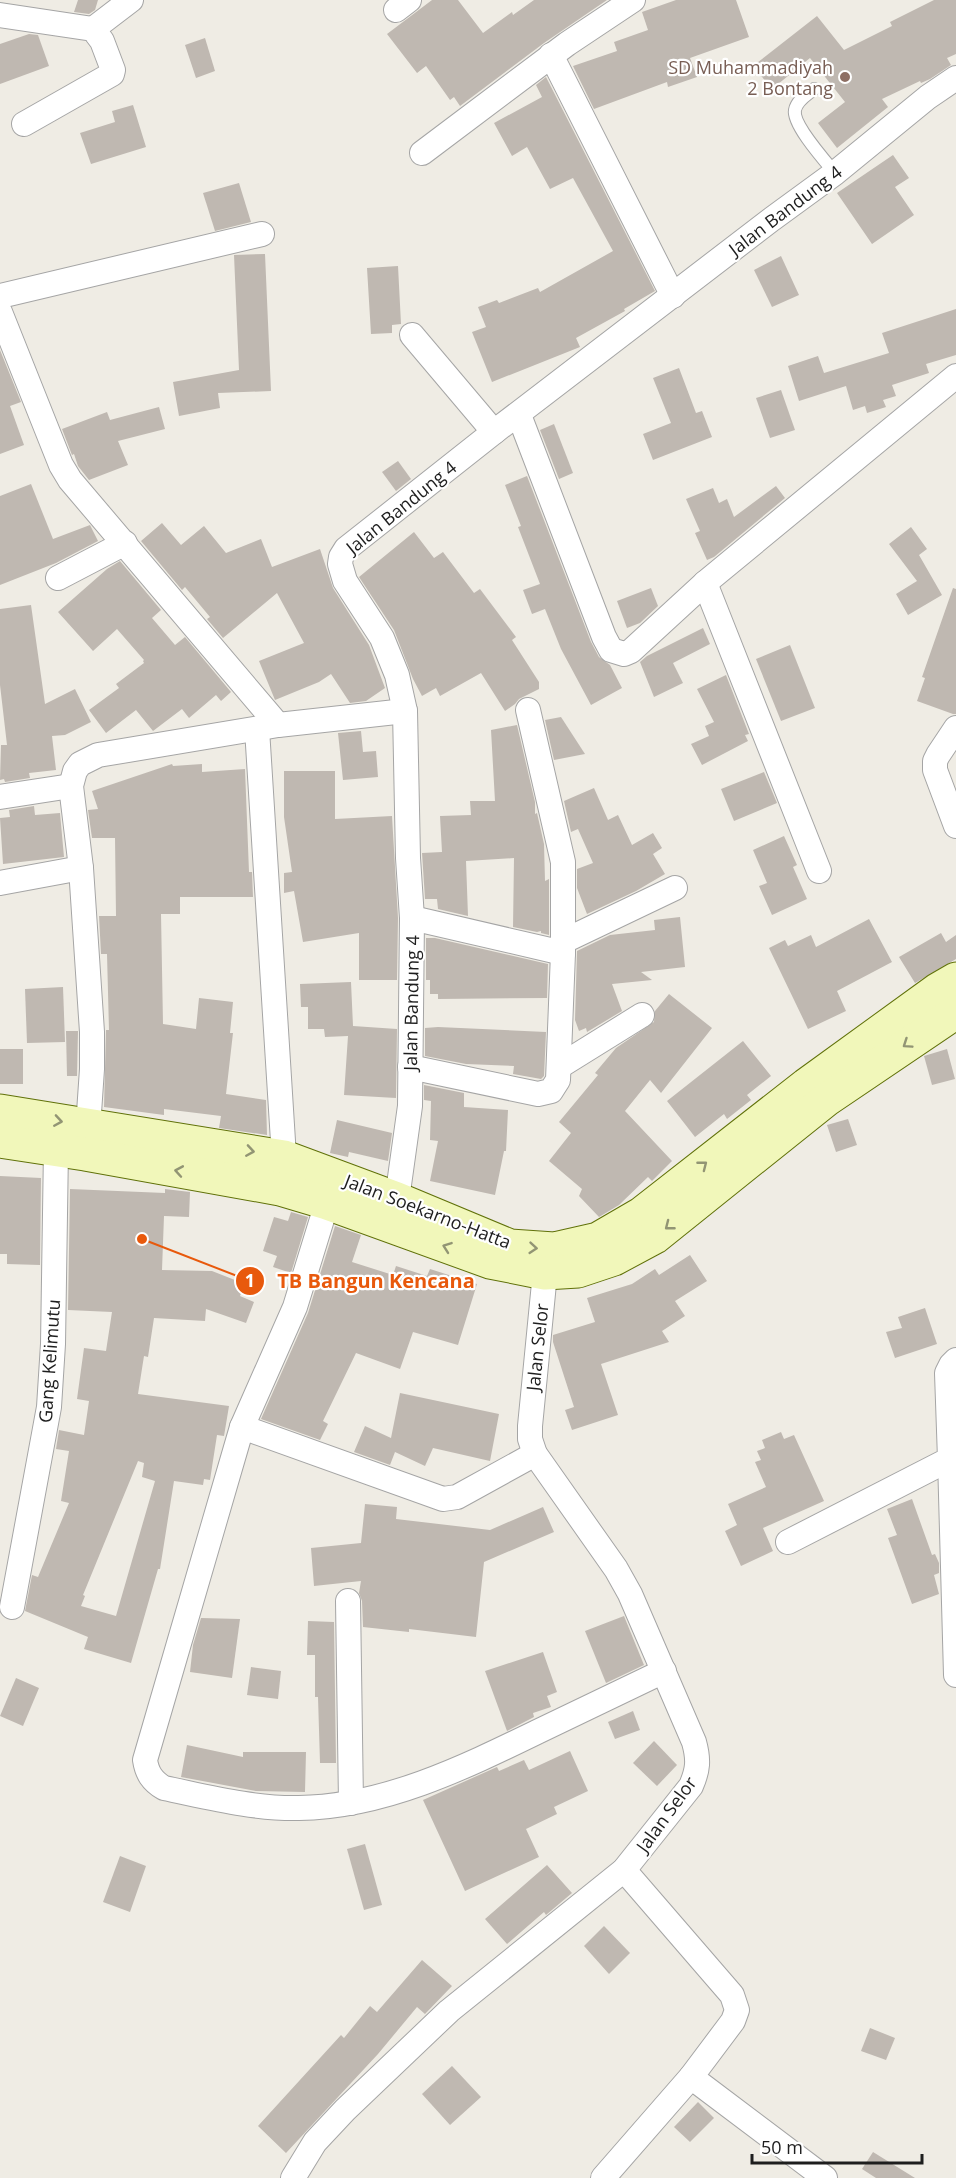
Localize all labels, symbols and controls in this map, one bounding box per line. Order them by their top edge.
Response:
place label: SD Muhammadiyah 2 Bontang [668,55,833,100]
marker: SD Muhammadiyah 2 Bontang [838,70,852,84]
street label: Jalan Bandung 4 [722,160,846,262]
street label: Jalan Bandung 4 [339,455,461,560]
street label: Jalan Bandung 4 [398,935,424,1073]
one-way arrow [903,1037,914,1048]
one-way arrow [52,1114,62,1127]
one-way arrow [246,1145,255,1157]
one-way arrow [697,1162,708,1173]
one-way arrow [175,1165,185,1178]
street label: Jalan Soekarno-Hatta [339,1167,515,1254]
one-way arrow [664,1218,675,1229]
one-way arrow [442,1241,453,1254]
one-way arrow [528,1241,537,1254]
callout: TB Bangun Kencana [235,1262,487,1300]
text: TB Bangun Kencana [277,1267,475,1294]
text: 1 [245,1268,255,1292]
street label: Gang Kelimutu [33,1298,65,1424]
street label: Jalan Selor [520,1301,554,1394]
street label: Jalan Selor [629,1771,702,1858]
scale bar [752,2127,922,2165]
text: 50 m [761,2135,803,2159]

